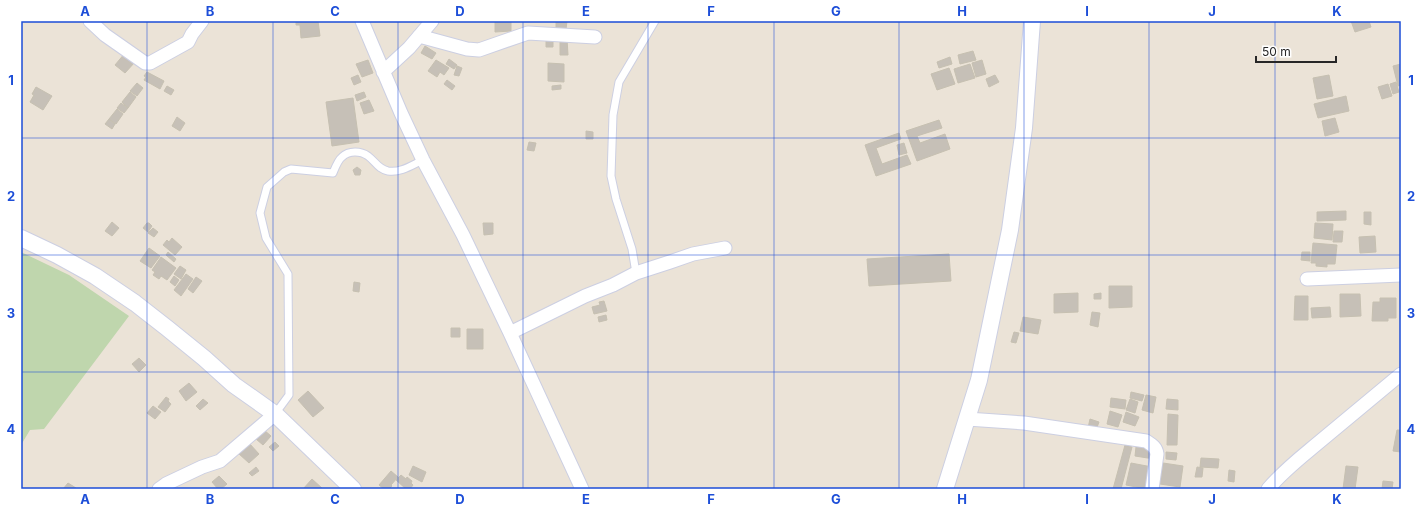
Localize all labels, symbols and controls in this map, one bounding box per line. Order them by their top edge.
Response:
text: A [80,3,90,19]
text: B [206,3,215,19]
text: C [330,3,340,19]
text: D [455,3,465,19]
text: E [582,3,590,19]
text: F [707,3,715,19]
text: G [831,3,841,19]
text: H [957,3,967,19]
text: I [1085,3,1089,19]
text: J [1208,3,1216,19]
text: K [1332,3,1342,19]
scale bar [1256,38,1336,64]
text: 50 m [1262,44,1291,59]
text: 1 [8,72,14,88]
text: 1 [1408,72,1414,88]
text: 2 [7,188,15,204]
text: 2 [1407,188,1415,204]
text: 3 [7,305,15,321]
text: 3 [1407,305,1415,321]
text: 4 [7,421,16,437]
text: 4 [1407,421,1416,437]
text: A [80,491,90,507]
text: B [206,491,215,507]
text: C [330,491,340,507]
text: D [455,491,465,507]
text: E [582,491,590,507]
text: F [707,491,715,507]
text: G [831,491,841,507]
text: H [957,491,967,507]
text: I [1085,491,1089,507]
text: J [1208,491,1216,507]
text: K [1332,491,1342,507]

